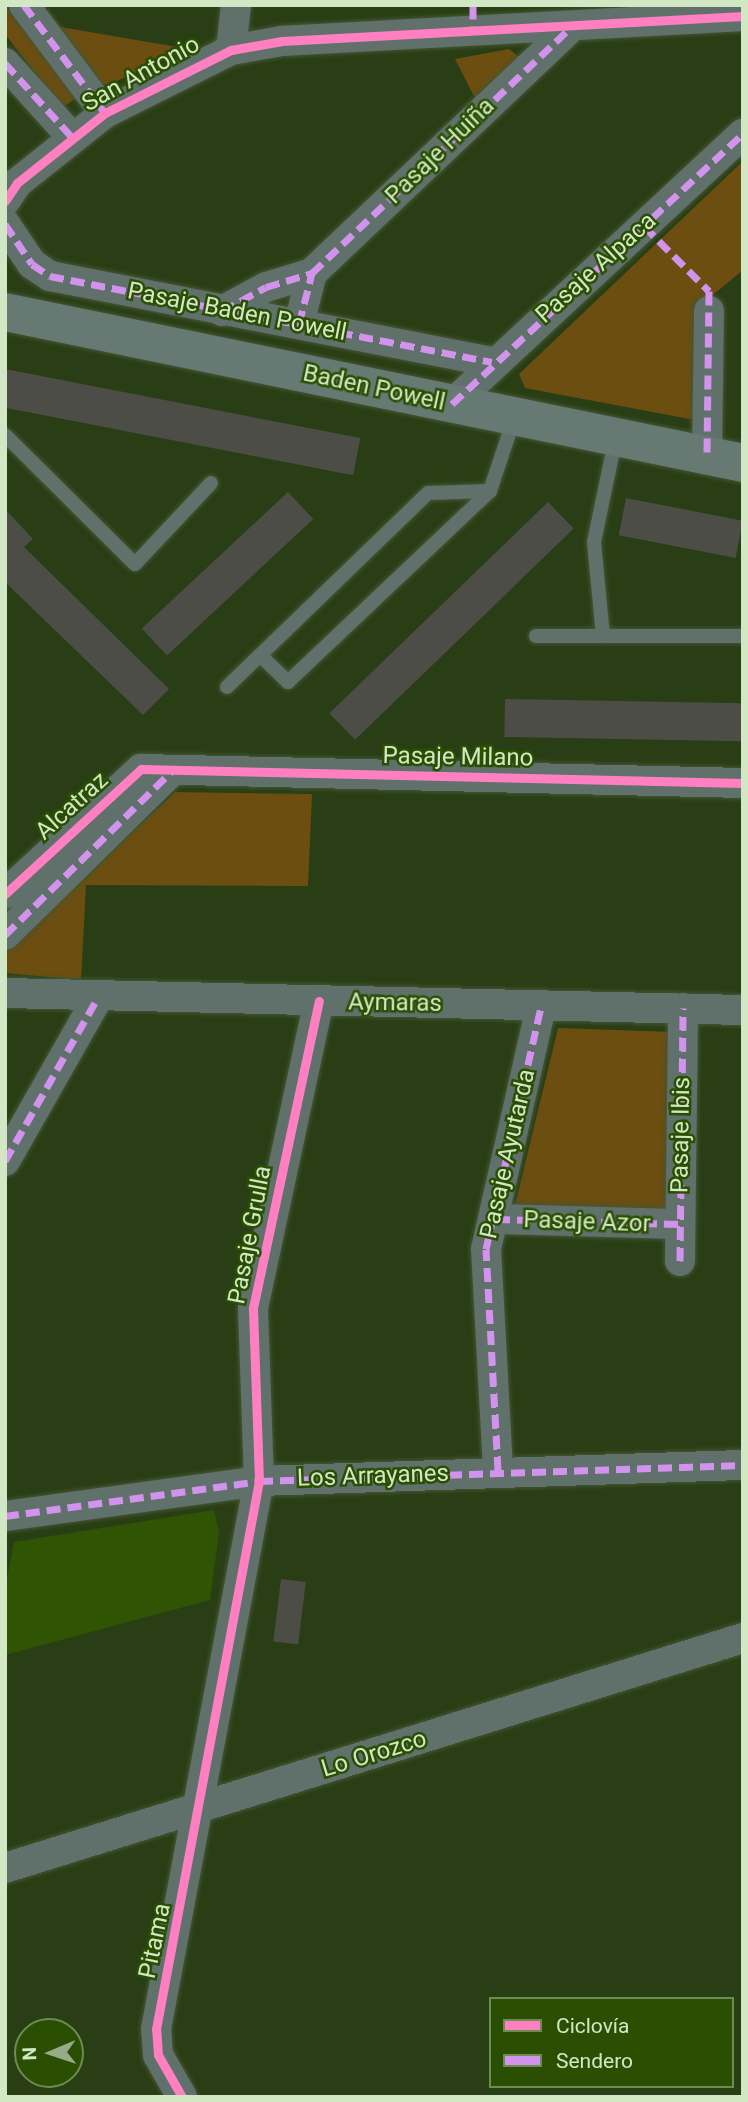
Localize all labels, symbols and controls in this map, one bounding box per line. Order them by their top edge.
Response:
street label: San Antonio [77,30,205,118]
street label: Pasaje Huiña [379,92,501,210]
street label: Pasaje Alpaca [530,207,662,329]
street label: Pasaje Baden Powell [125,277,349,347]
street label: Baden Powell [300,359,448,417]
street label: Pasaje Milano [382,741,534,773]
street label: Alcatraz [30,766,114,846]
street label: Aymaras [348,988,442,1018]
street label: Pasaje Ayutarda [475,1066,541,1242]
street label: Pasaje Ibis [666,1077,696,1193]
street label: Pasaje Grulla [222,1163,278,1307]
street label: Pasaje Azor [523,1205,651,1239]
street label: Los Arrayanes [297,1459,449,1493]
street label: Lo Orozco [318,1724,430,1784]
street label: Pitama [133,1901,177,1981]
legend [489,1997,734,2088]
text: Ciclovía [556,2014,630,2038]
north arrow [14,2018,84,2088]
text: N [18,2047,41,2061]
text: Sendero [556,2049,633,2073]

